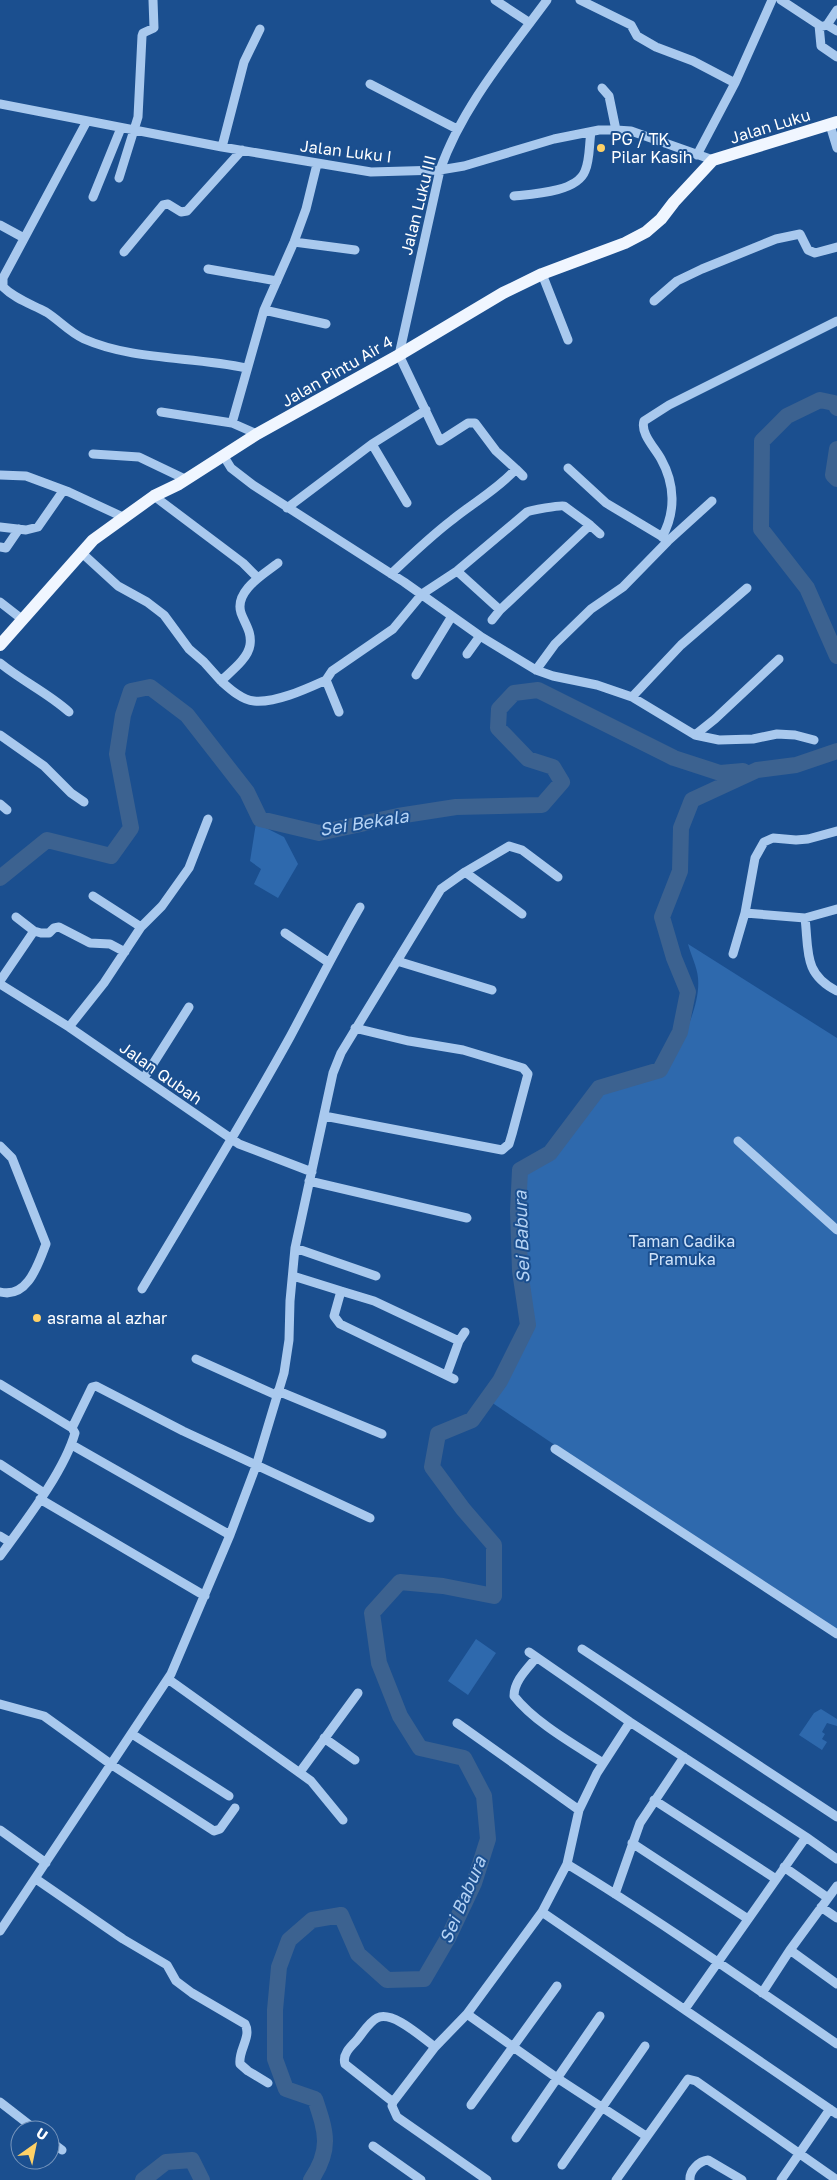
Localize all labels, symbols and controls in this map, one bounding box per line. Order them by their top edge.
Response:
street label: Jalan Luku [727,104,813,148]
place label: PG / TK Pilar Kasih [611,129,693,167]
street label: Jalan Luku I [299,135,393,167]
marker: PG / TK Pilar Kasih [595,142,607,154]
street label: Jalan Luku III [396,153,440,257]
street label: Jalan Pintu Air 4 [278,331,396,411]
water label: Sei Bekala [318,804,411,840]
street label: Jalan Qubah [116,1037,206,1109]
water label: Sei Babura [508,1190,534,1284]
park label: Taman Cadika Pramuka [629,1231,735,1269]
place label: asrama al azhar [47,1308,167,1328]
marker: asrama al azhar [31,1312,43,1324]
water label: Sei Babura [434,1852,491,1946]
north arrow [10,2120,60,2170]
text: U [33,2124,51,2144]

